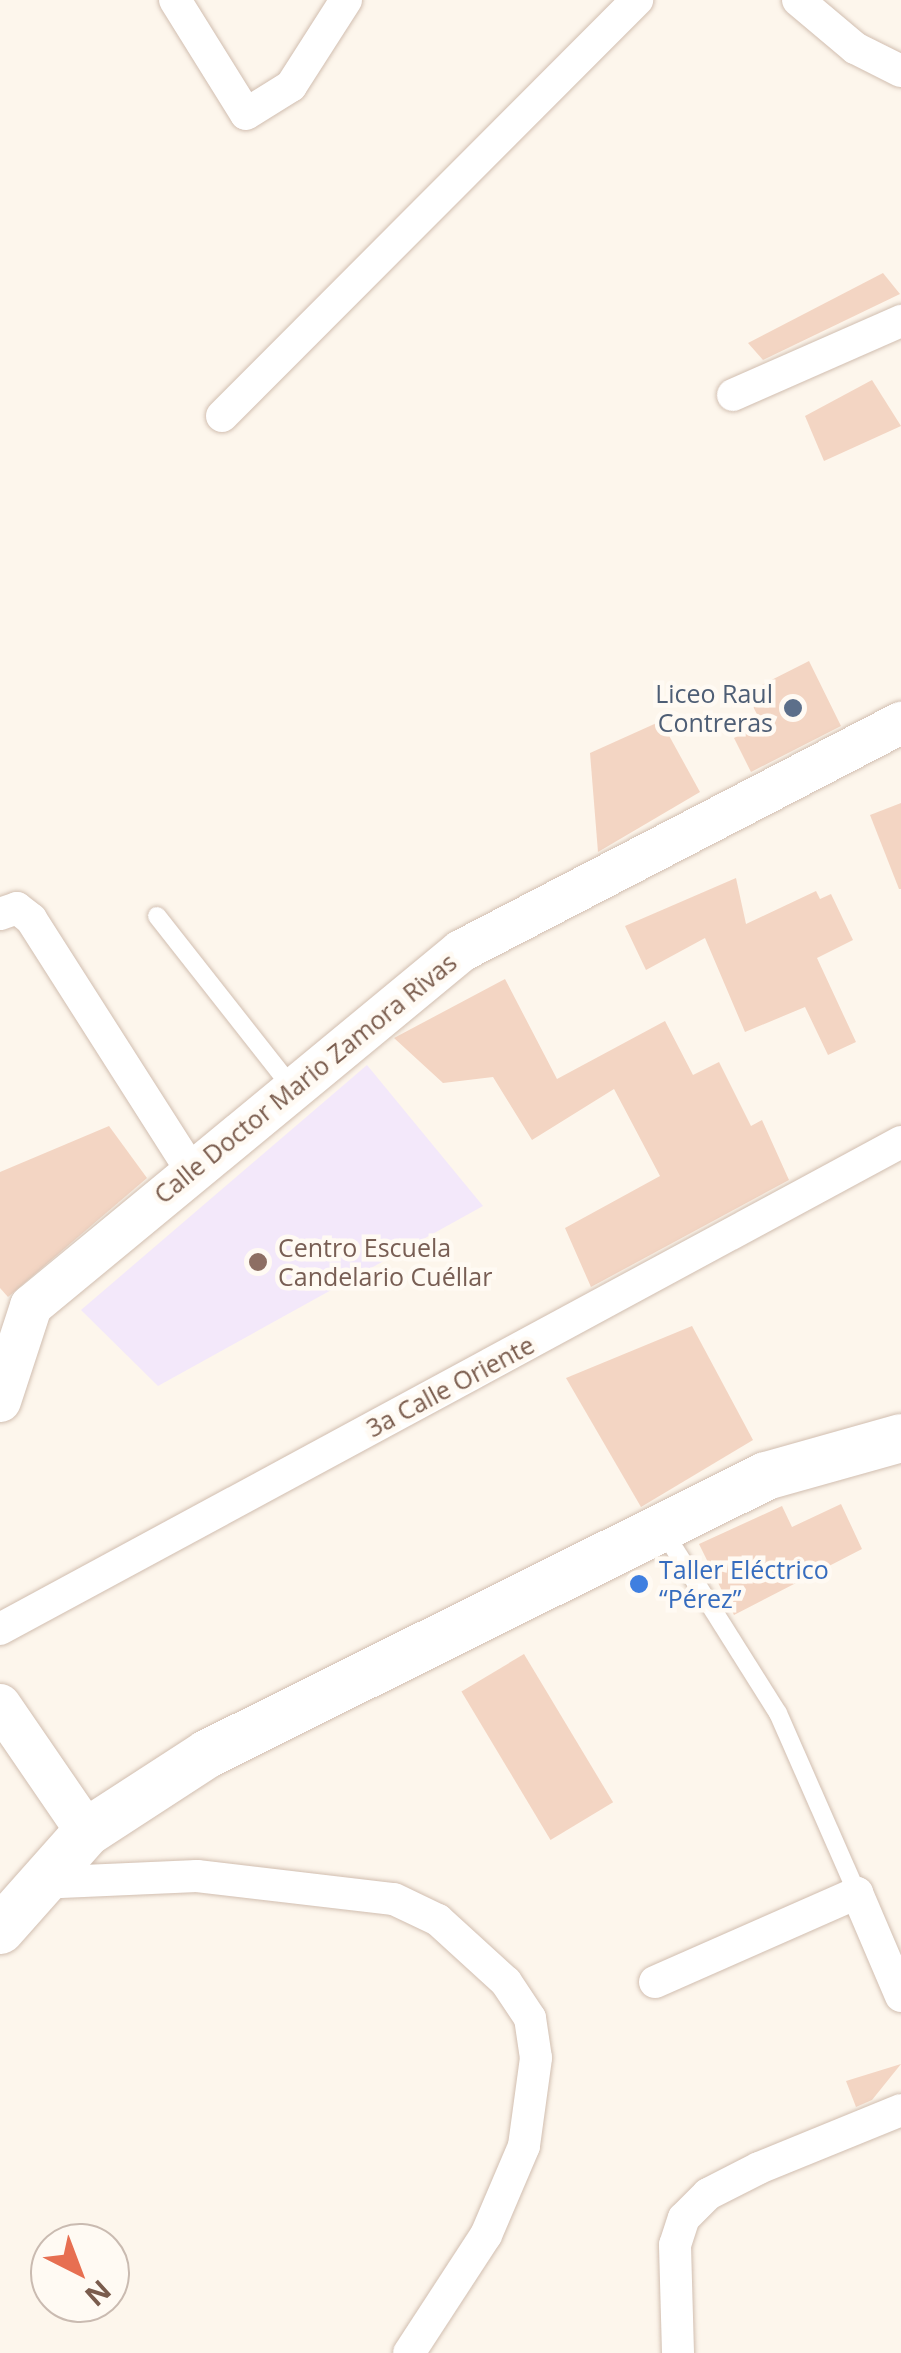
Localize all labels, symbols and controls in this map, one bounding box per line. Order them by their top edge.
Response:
place label: Liceo Raul Contreras [655,679,773,738]
marker: Liceo Raul Contreras [782,697,804,719]
street label: Calle Doctor Mario Zamora Rivas [148,947,462,1209]
place label: Centro Escuela Candelario Cuéllar [278,1233,492,1292]
marker: Centro Escuela Candelario Cuéllar [247,1251,269,1273]
street label: 3a Calle Oriente [361,1329,539,1443]
place label: Taller Eléctrico “Pérez” [659,1555,829,1614]
marker: Taller Eléctrico “Pérez” [628,1573,650,1595]
north arrow [30,2223,130,2323]
text: N [78,2272,120,2316]

